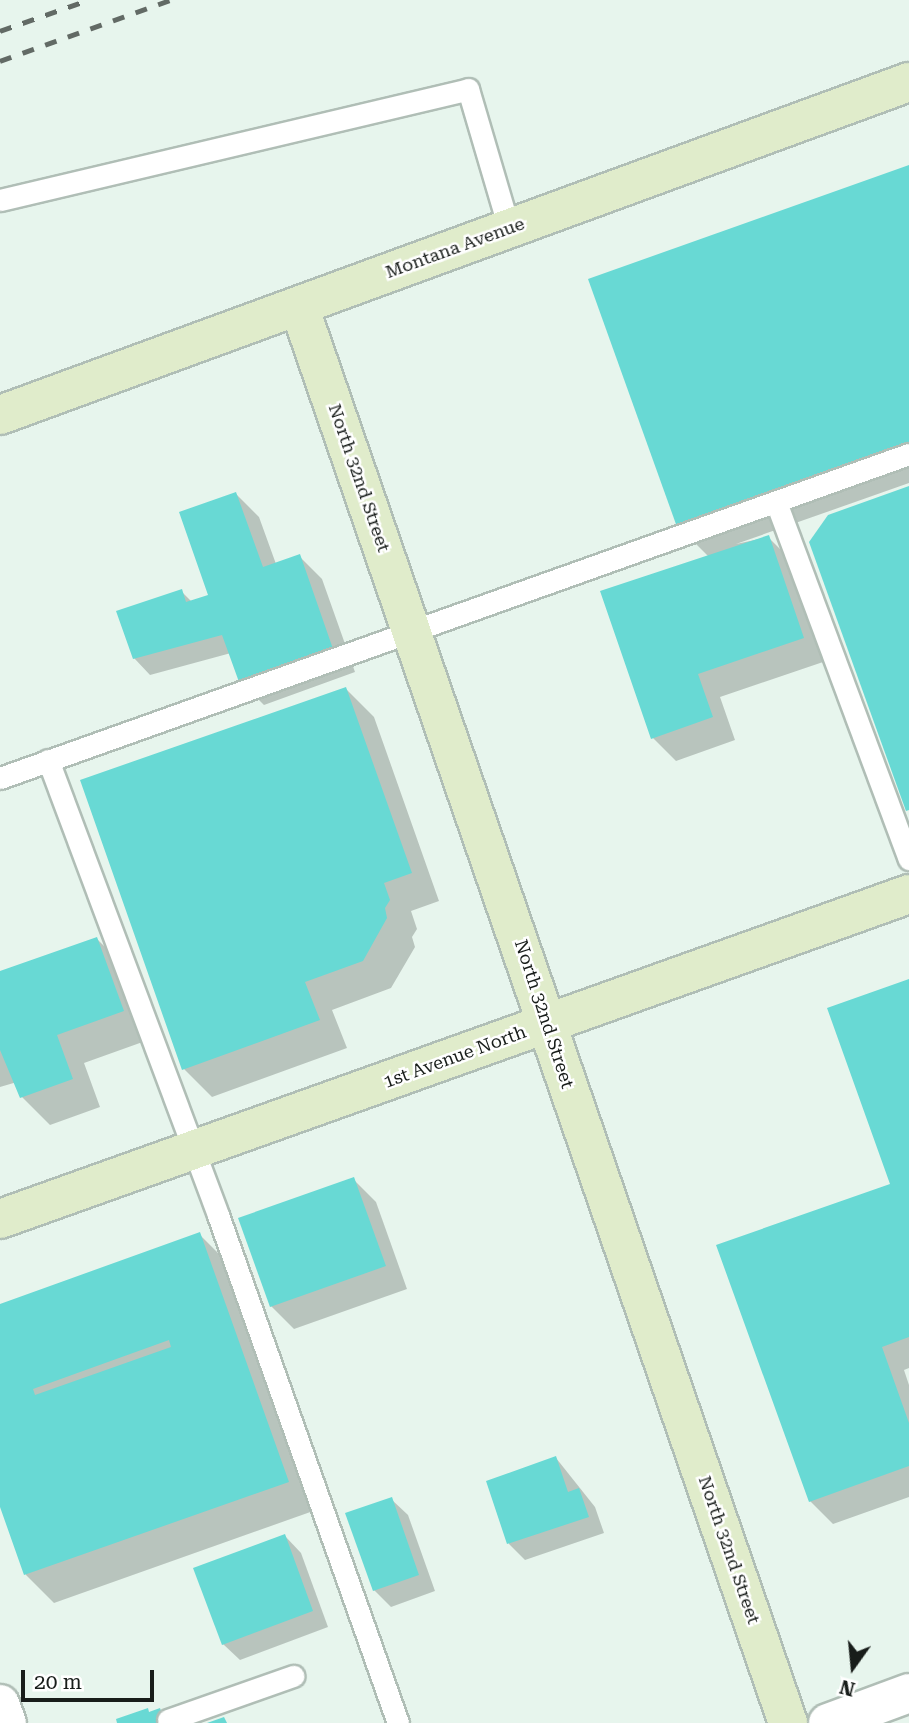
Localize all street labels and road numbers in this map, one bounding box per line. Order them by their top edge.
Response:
street label: Montana Avenue [382,213,528,283]
street label: North 32nd Street [324,401,394,555]
street label: North 32nd Street [510,937,578,1091]
street label: 1st Avenue North [381,1021,529,1093]
street label: North 32nd Street [694,1473,764,1627]

